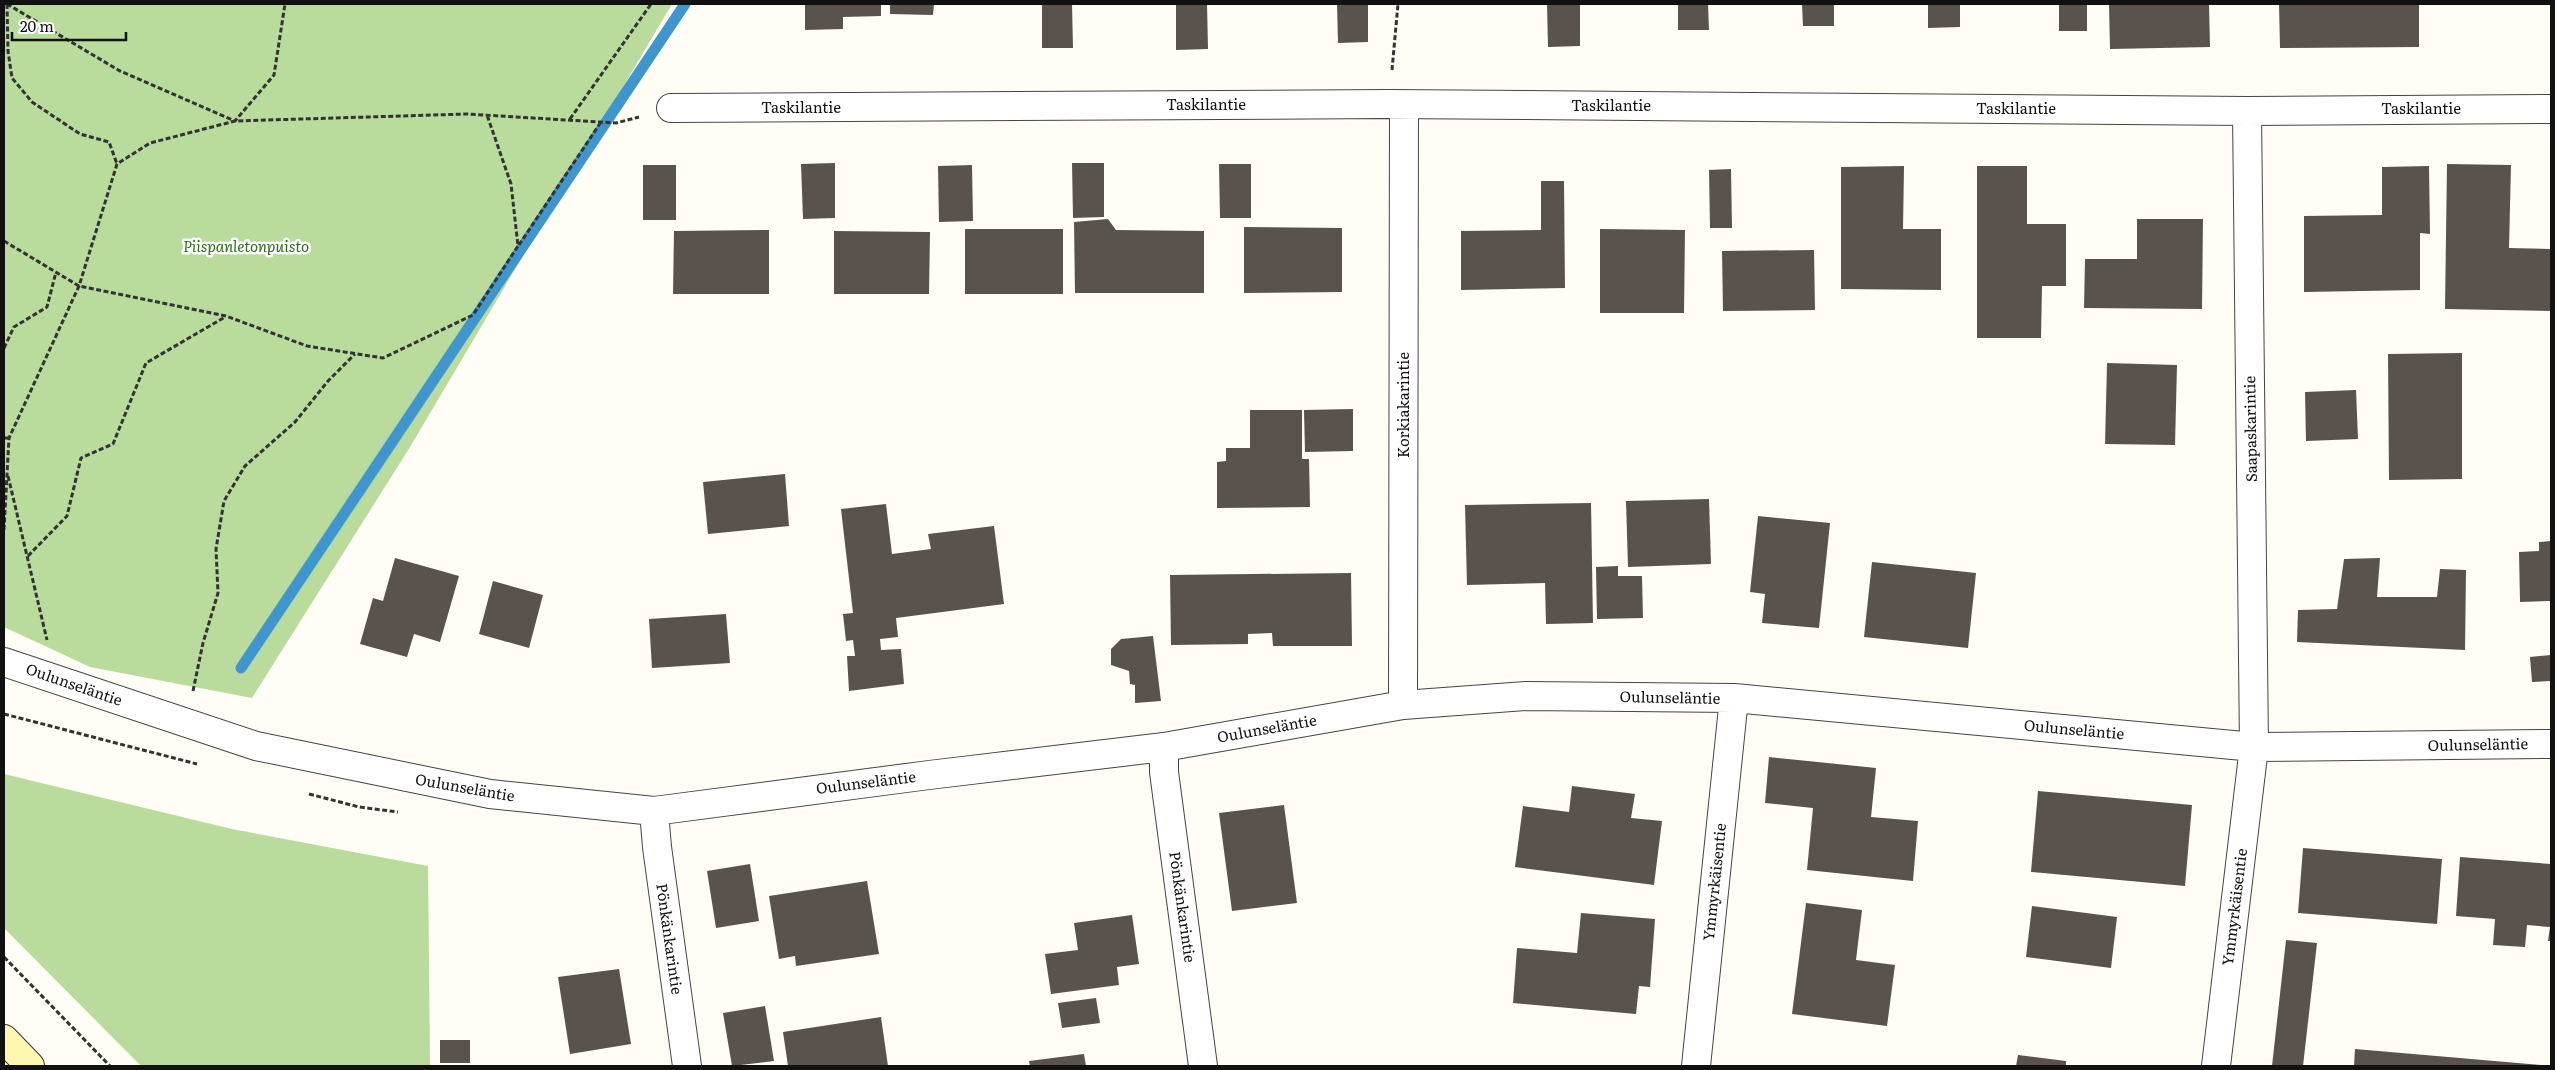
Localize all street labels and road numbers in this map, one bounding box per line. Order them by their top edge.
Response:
street label: Taskilantie [1166,92,1246,115]
street label: Taskilantie [1571,93,1651,116]
street label: Taskilantie [761,95,841,118]
street label: Taskilantie [1976,96,2056,119]
street label: Taskilantie [2381,96,2461,119]
street label: Korkiakarintie [1391,352,1414,458]
street label: Saapaskarintie [2237,375,2262,482]
street label: Oulunseläntie [23,656,126,711]
street label: Oulunseläntie [1620,684,1721,709]
street label: Oulunseläntie [1215,707,1318,748]
street label: Oulunseläntie [2023,713,2125,744]
street label: Oulunseläntie [2427,731,2529,756]
street label: Oulunseläntie [814,764,917,799]
street label: Oulunseläntie [414,766,517,807]
street label: Ymmyrkäisentie [1696,822,1731,942]
street label: Ymmyrkäisentie [2215,847,2252,967]
street label: Pönkänkarintie [1164,850,1203,964]
street label: Pönkänkarintie [651,882,690,996]

